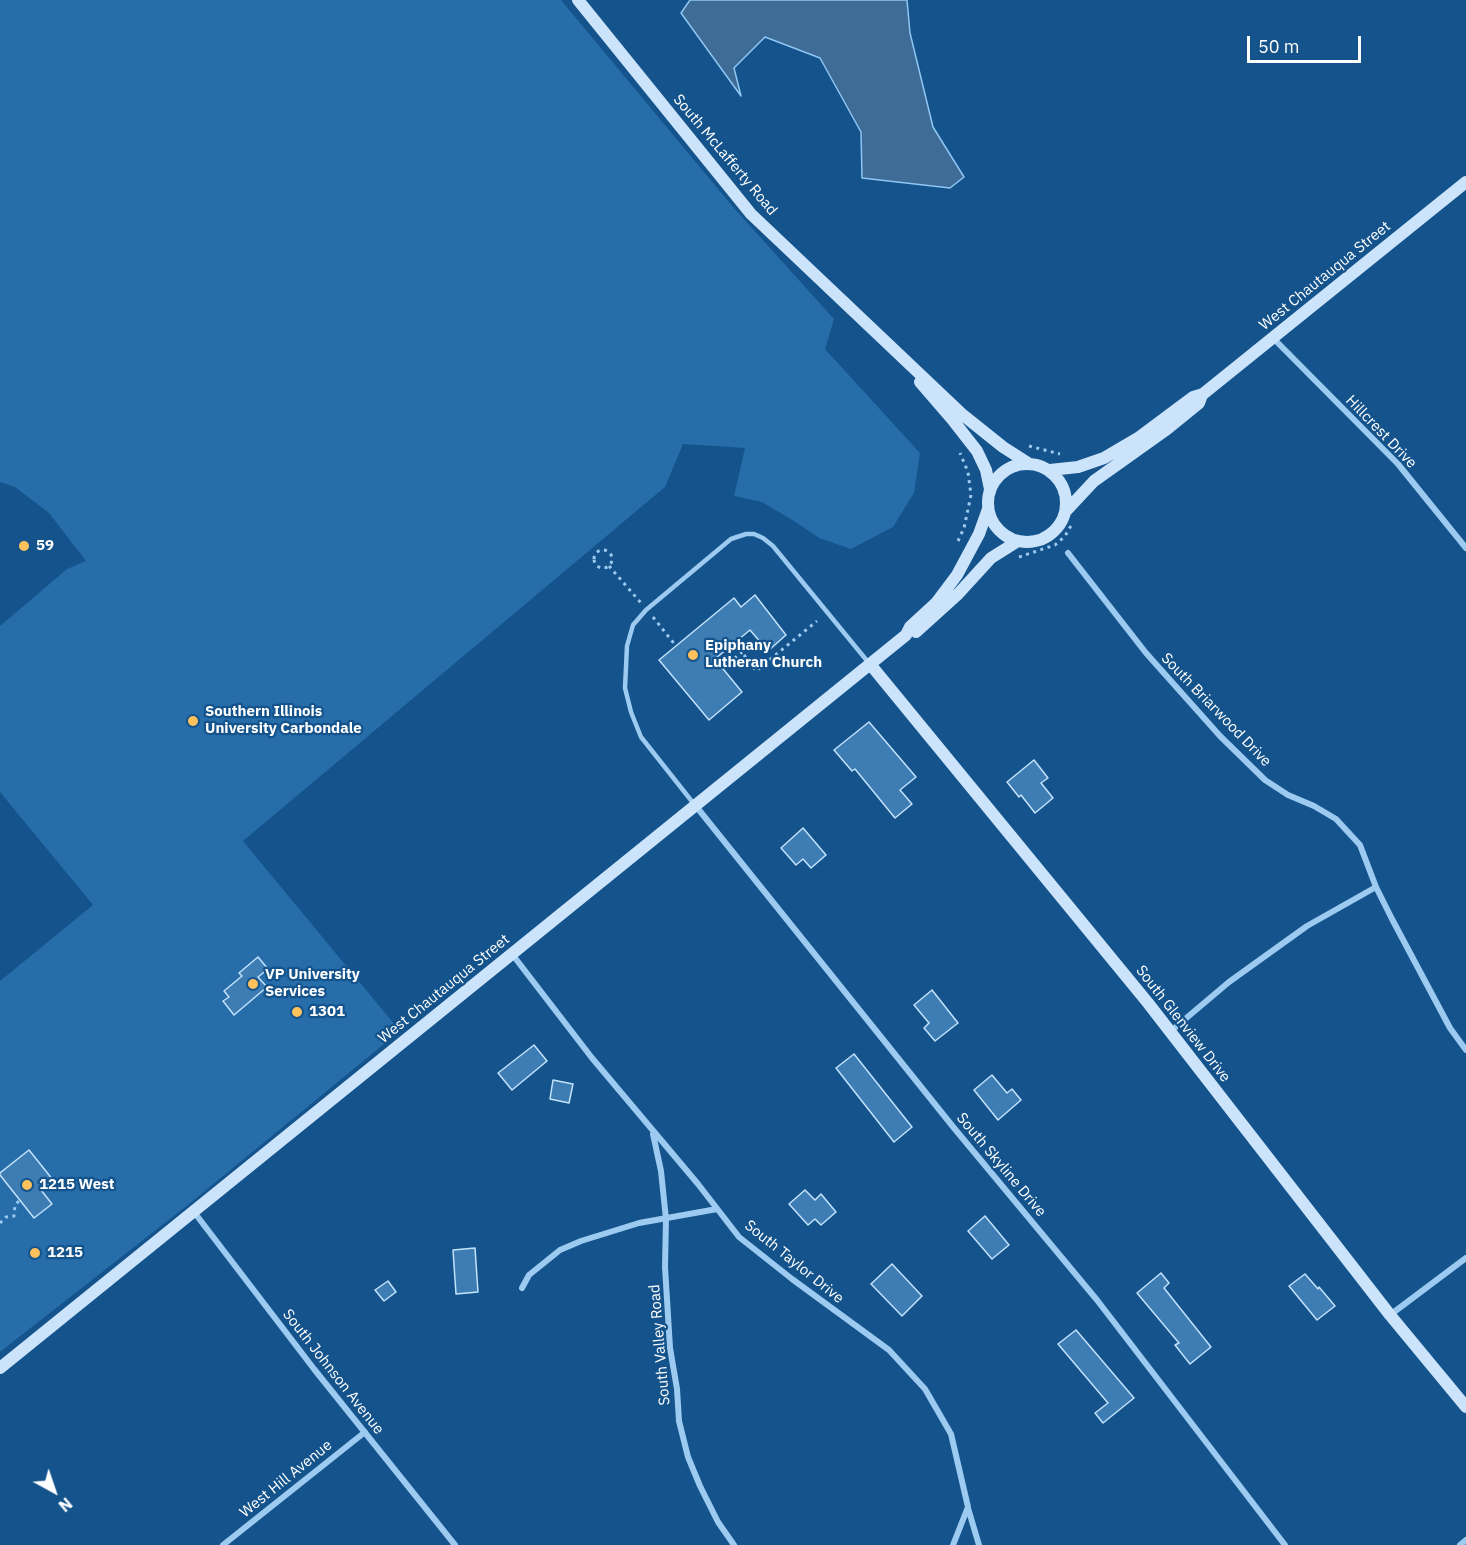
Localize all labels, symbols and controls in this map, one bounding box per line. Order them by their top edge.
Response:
scale bar [1250,24,1364,62]
text: 50 m [1258,35,1300,58]
street label: South McLafferty Road [669,91,781,219]
street label: West Chautauqua Street [1256,218,1394,334]
street label: Hillcrest Drive [1342,392,1420,472]
place label: 59 [36,537,54,555]
marker: 59 [17,539,31,553]
place label: Epiphany Lutheran Church [705,637,822,672]
marker: Epiphany Lutheran Church [686,648,700,662]
street label: South Briarwood Drive [1157,649,1275,771]
place label: Southern Illinois University Carbondale [205,703,362,738]
marker: Southern Illinois University Carbondale [186,714,200,728]
street label: West Chautauqua Street [375,931,513,1047]
street label: South Glenview Drive [1132,962,1234,1086]
place label: VP University Services [265,966,360,1001]
marker: VP University Services [246,977,260,991]
place label: 1301 [309,1003,345,1021]
marker: 1301 [290,1005,304,1019]
street label: South Skyline Drive [952,1109,1050,1221]
place label: 1215 West [39,1176,114,1194]
marker: 1215 West [20,1178,34,1192]
street label: South Taylor Drive [741,1217,847,1307]
place label: 1215 [47,1244,83,1262]
marker: 1215 [28,1246,42,1260]
street label: South Valley Road [646,1284,674,1406]
street label: South Johnson Avenue [279,1306,387,1438]
street label: West Hill Avenue [236,1436,336,1522]
north arrow [24,1461,84,1521]
text: N [55,1493,76,1516]

